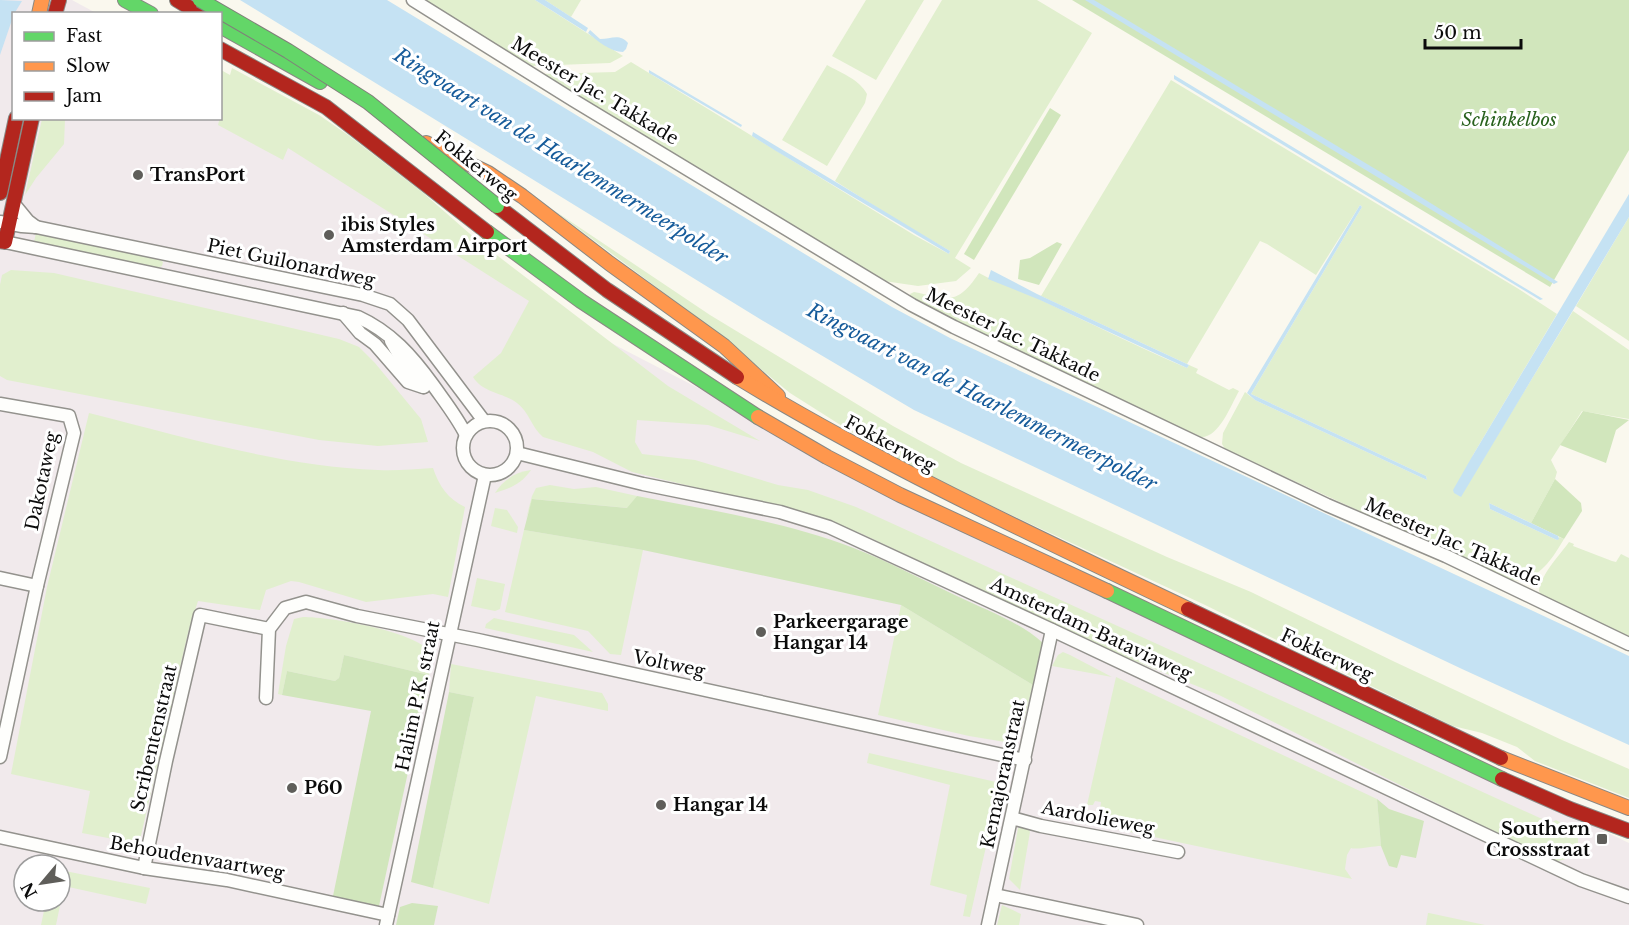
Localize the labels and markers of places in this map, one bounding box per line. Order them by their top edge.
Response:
place label: TransPort [150,164,245,186]
marker: TransPort [131,168,145,182]
place label: ibis Styles Amsterdam Airport [340,214,527,257]
marker: ibis Styles Amsterdam Airport [322,228,336,242]
place label: Parkeergarage Hangar 14 [773,611,909,654]
marker: Parkeergarage Hangar 14 [754,625,768,639]
place label: P60 [304,777,343,799]
marker: P60 [285,781,299,795]
place label: Hangar 14 [673,794,768,816]
marker: Hangar 14 [654,798,668,812]
place label: Southern Crossstraat [1486,818,1590,861]
marker: Southern Crossstraat [1595,832,1609,846]

